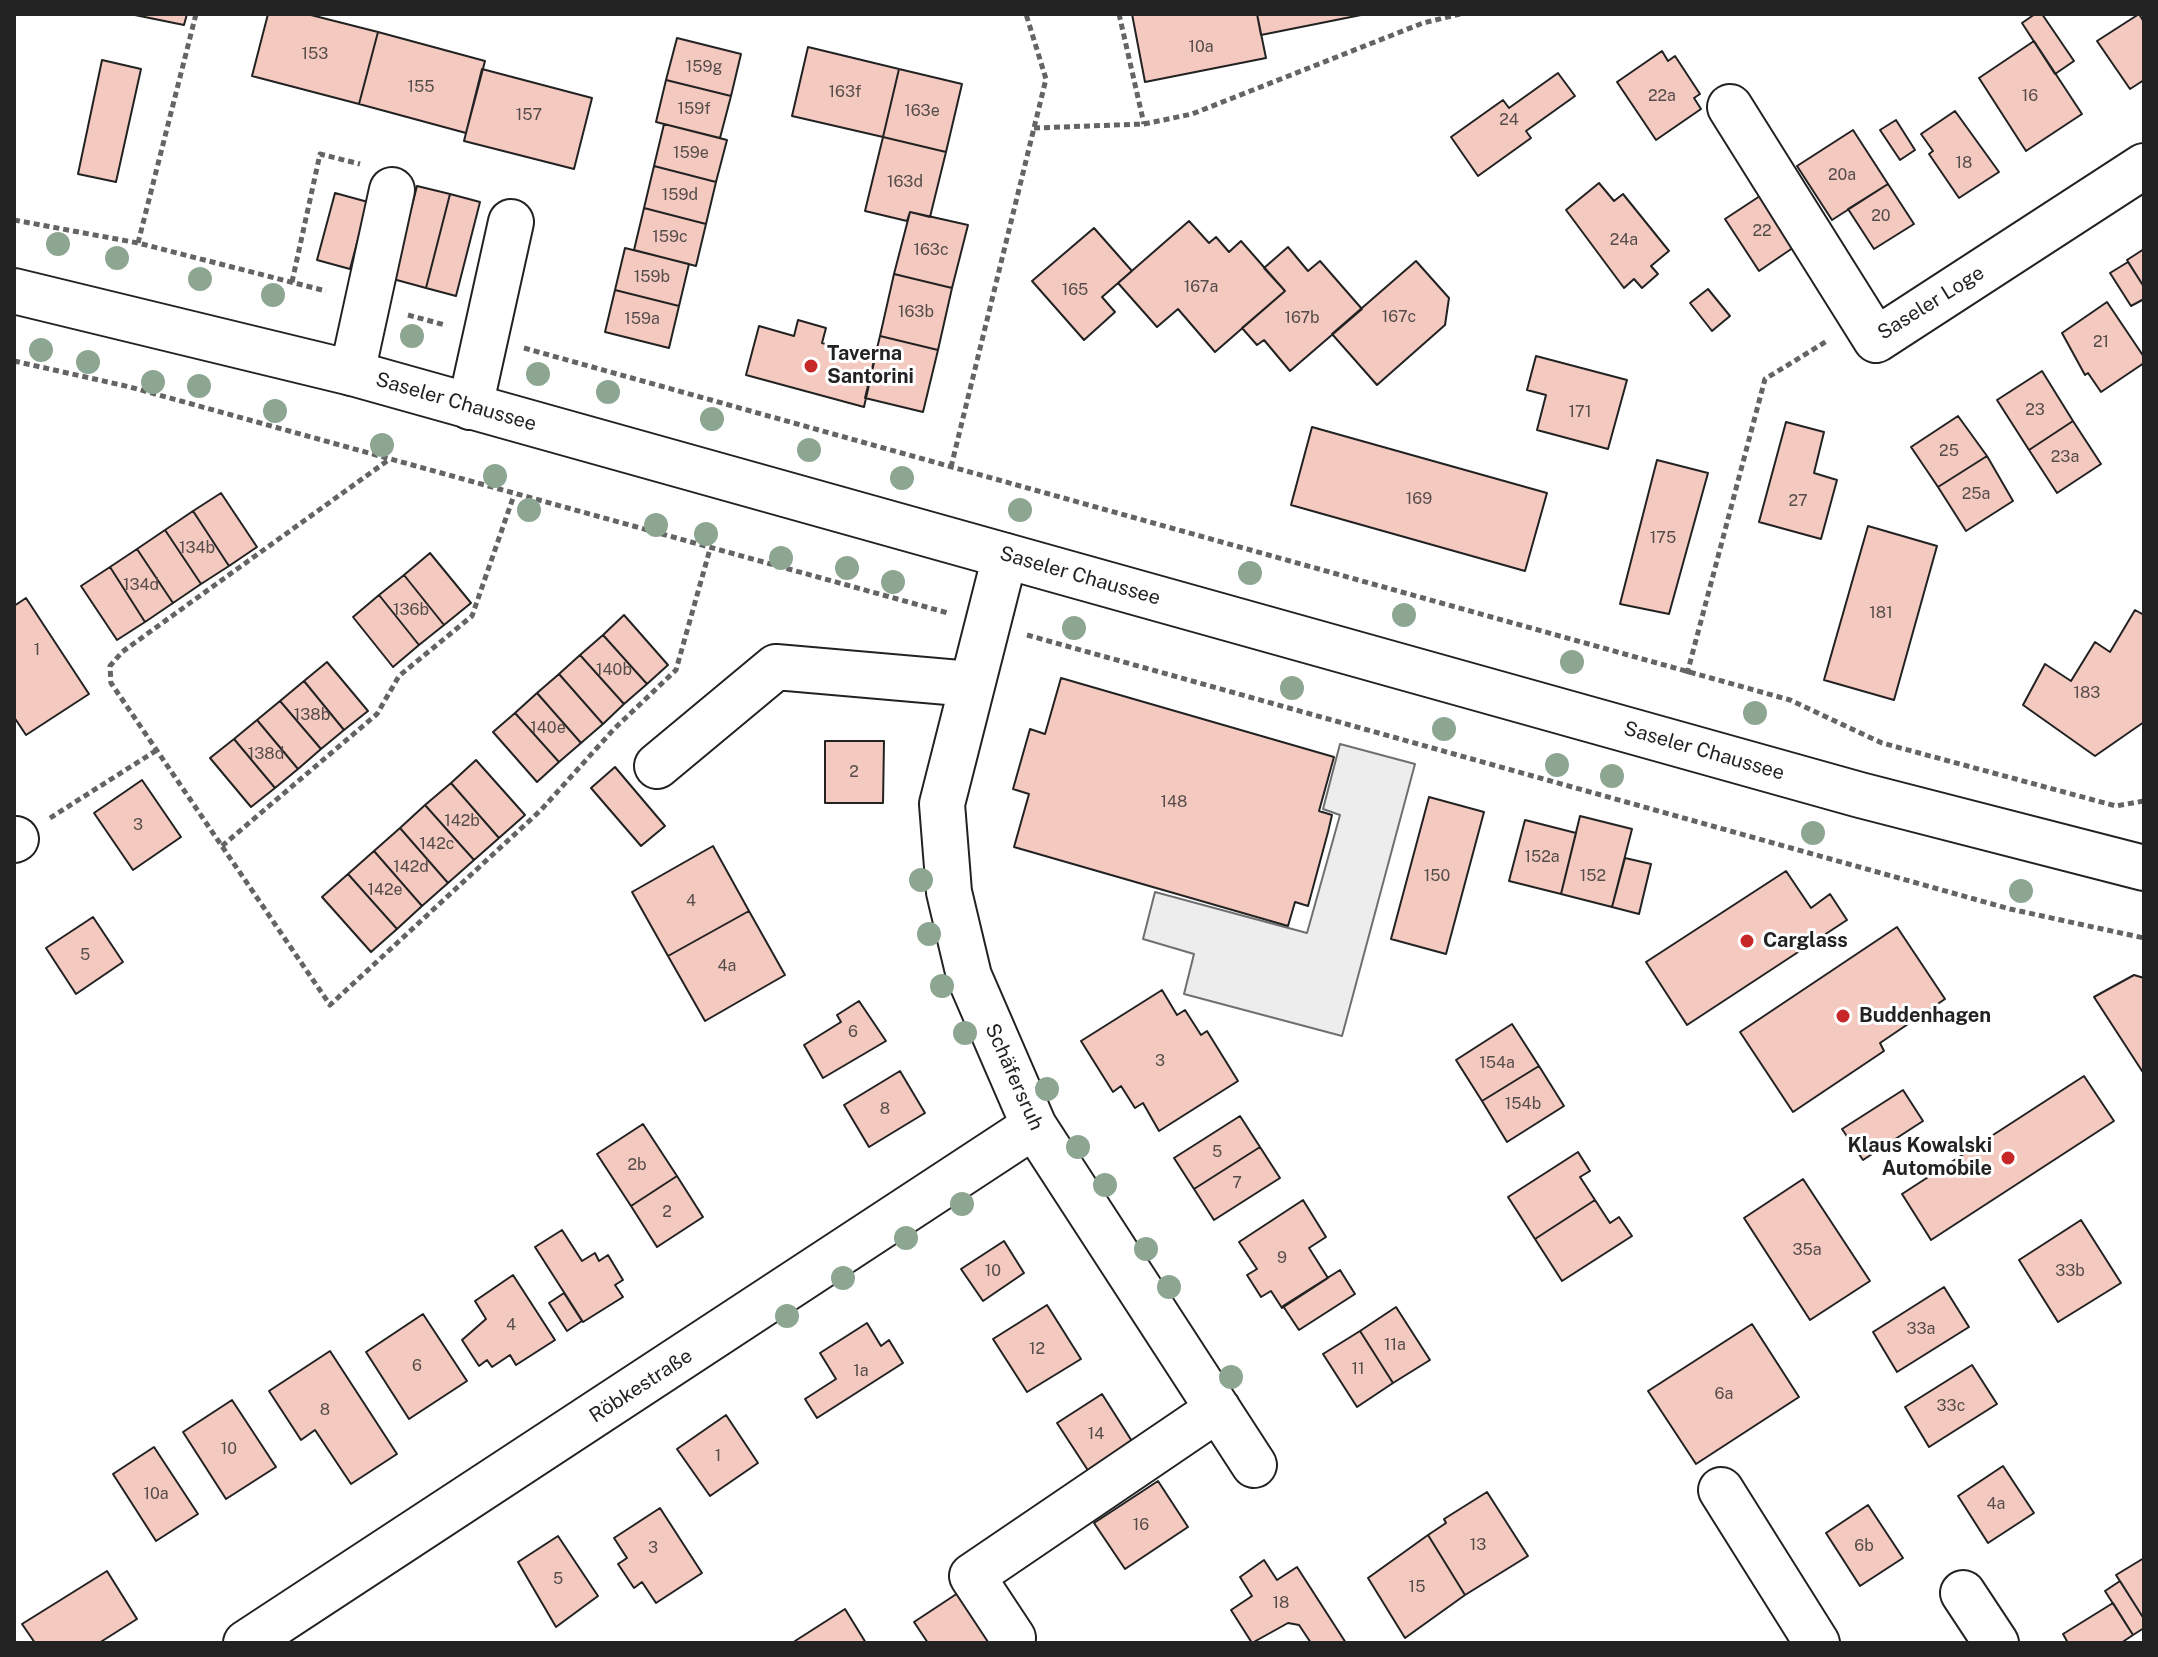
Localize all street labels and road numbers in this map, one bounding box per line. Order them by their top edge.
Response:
street label: Saseler Loge [1873,261,1989,345]
street label: Saseler Chaussee [373,368,539,436]
street label: Saseler Chaussee [997,542,1163,610]
street label: Saseler Chaussee [1621,717,1787,785]
street label: Schäfersruh [980,1020,1048,1134]
street label: Röbkestraße [585,1344,697,1428]

